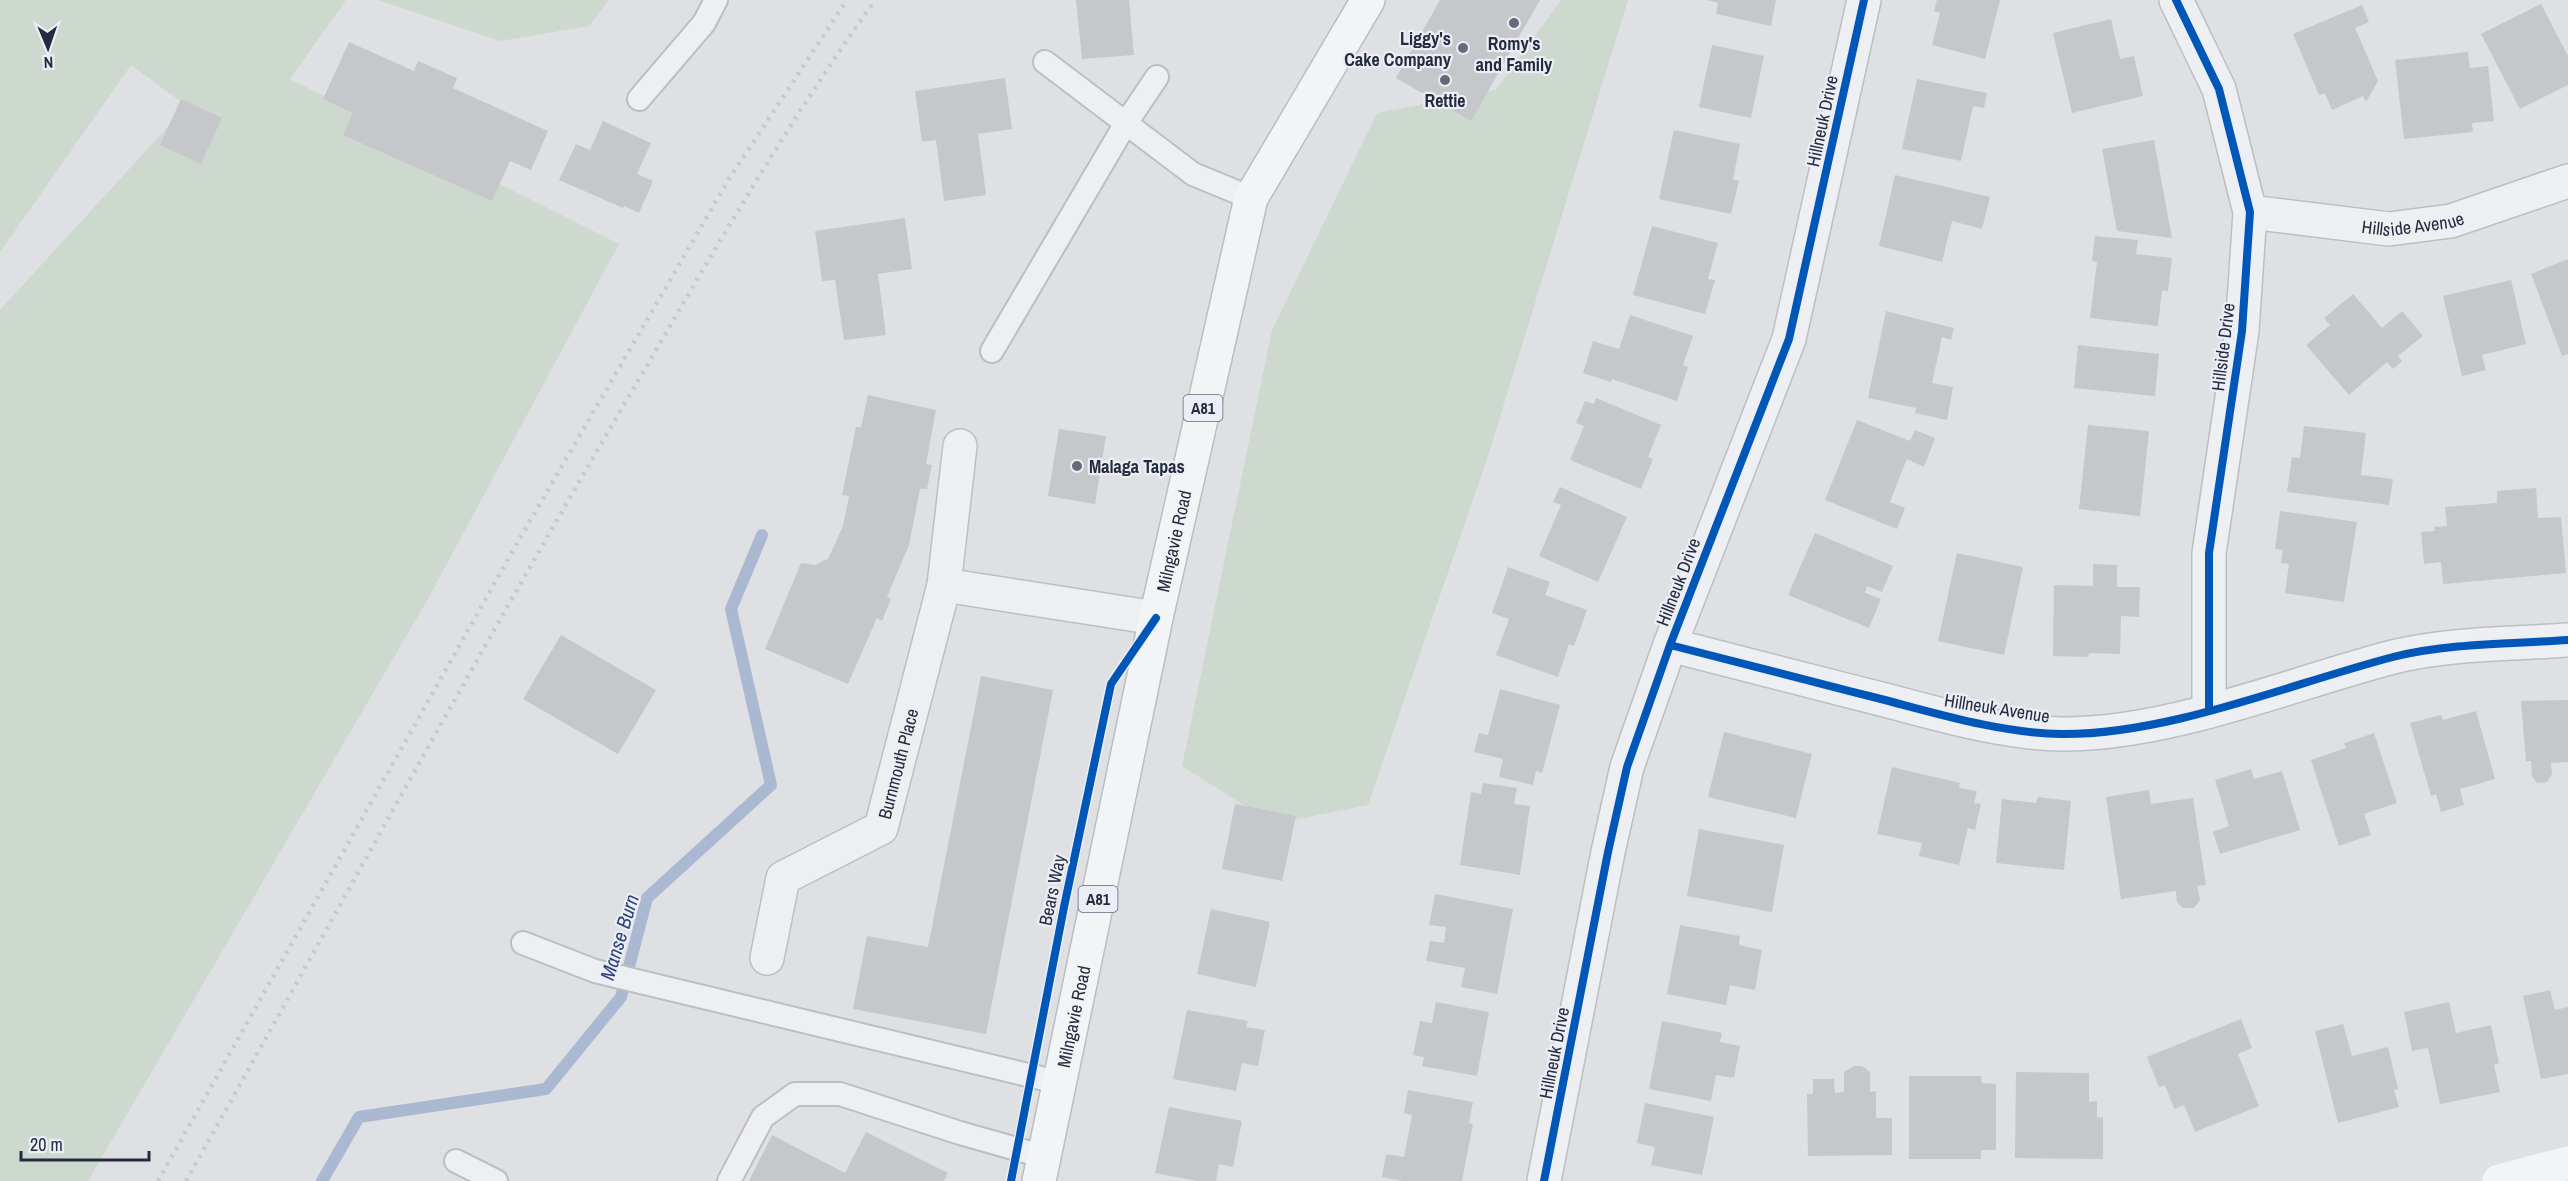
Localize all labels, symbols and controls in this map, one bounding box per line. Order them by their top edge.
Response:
marker: Romy's and Family [1507,16,1521,30]
north arrow [18,18,78,78]
place label: Liggy's Cake Company [1344,26,1452,72]
place label: Romy's and Family [1476,31,1553,77]
marker: Liggy's Cake Company [1456,41,1470,55]
text: N [43,52,54,74]
marker: Rettie [1438,73,1452,87]
street label: Hillneuk Drive [1800,73,1844,169]
place label: Rettie [1424,88,1466,113]
street label: Hillside Avenue [2360,205,2467,242]
street label: Hillside Drive [2205,302,2241,392]
road number: A81 [1184,395,1222,421]
place label: Malaga Tapas [1089,454,1185,479]
marker: Malaga Tapas [1070,459,1084,473]
street label: Milngavie Road [1150,488,1197,594]
street label: Hillneuk Drive [1650,534,1706,630]
street label: Hillneuk Avenue [1942,687,2052,729]
street label: Burnmouth Place [871,706,924,822]
street label: Bears Way [1032,852,1072,928]
road number: A81 [1078,886,1118,912]
water label: Manse Burn [593,891,645,983]
street label: Milngavie Road [1050,963,1096,1070]
street label: Hillneuk Drive [1533,1005,1575,1101]
scale bar [21,1124,148,1162]
text: 20 m [30,1132,63,1157]

